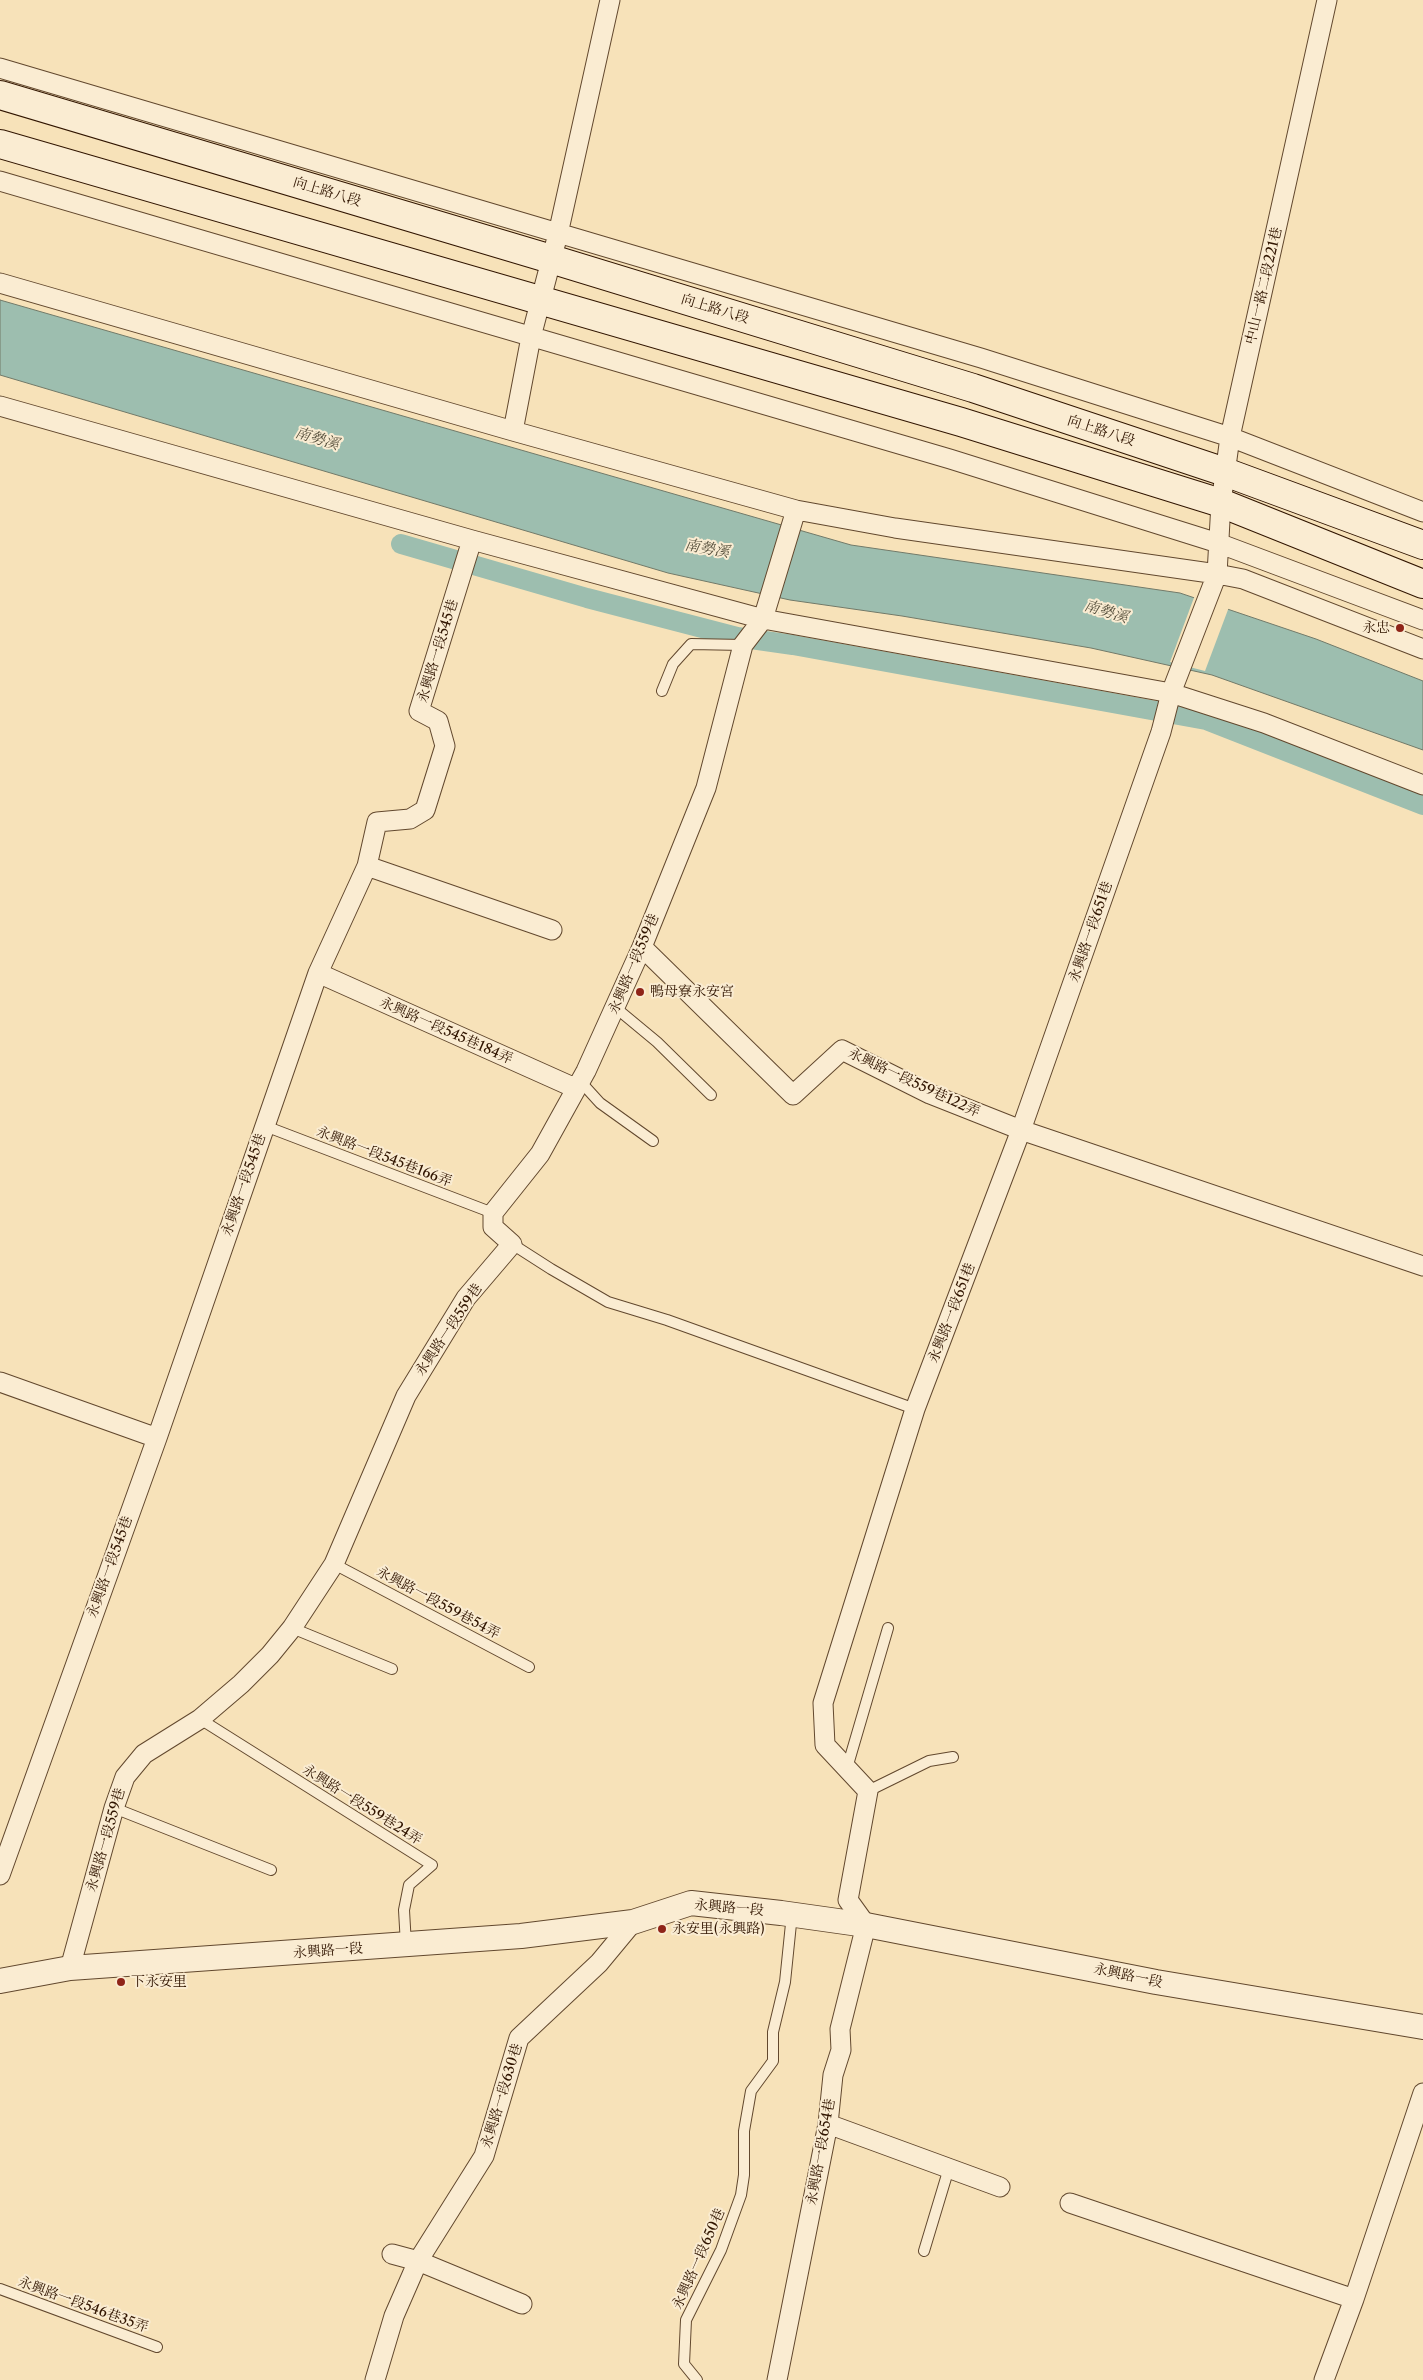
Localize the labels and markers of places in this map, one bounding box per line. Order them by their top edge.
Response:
place label: 永忠 [1362,620,1390,636]
marker: 永忠 [1394,622,1406,634]
place label: 鴨母寮永安宮 [650,984,734,1000]
marker: 鴨母寮永安宮 [634,986,646,998]
place label: 永安里(永興路) [672,1921,764,1937]
marker: 永安里(永興路) [656,1923,668,1935]
place label: 下永安里 [131,1974,187,1990]
marker: 下永安里 [115,1976,127,1988]

